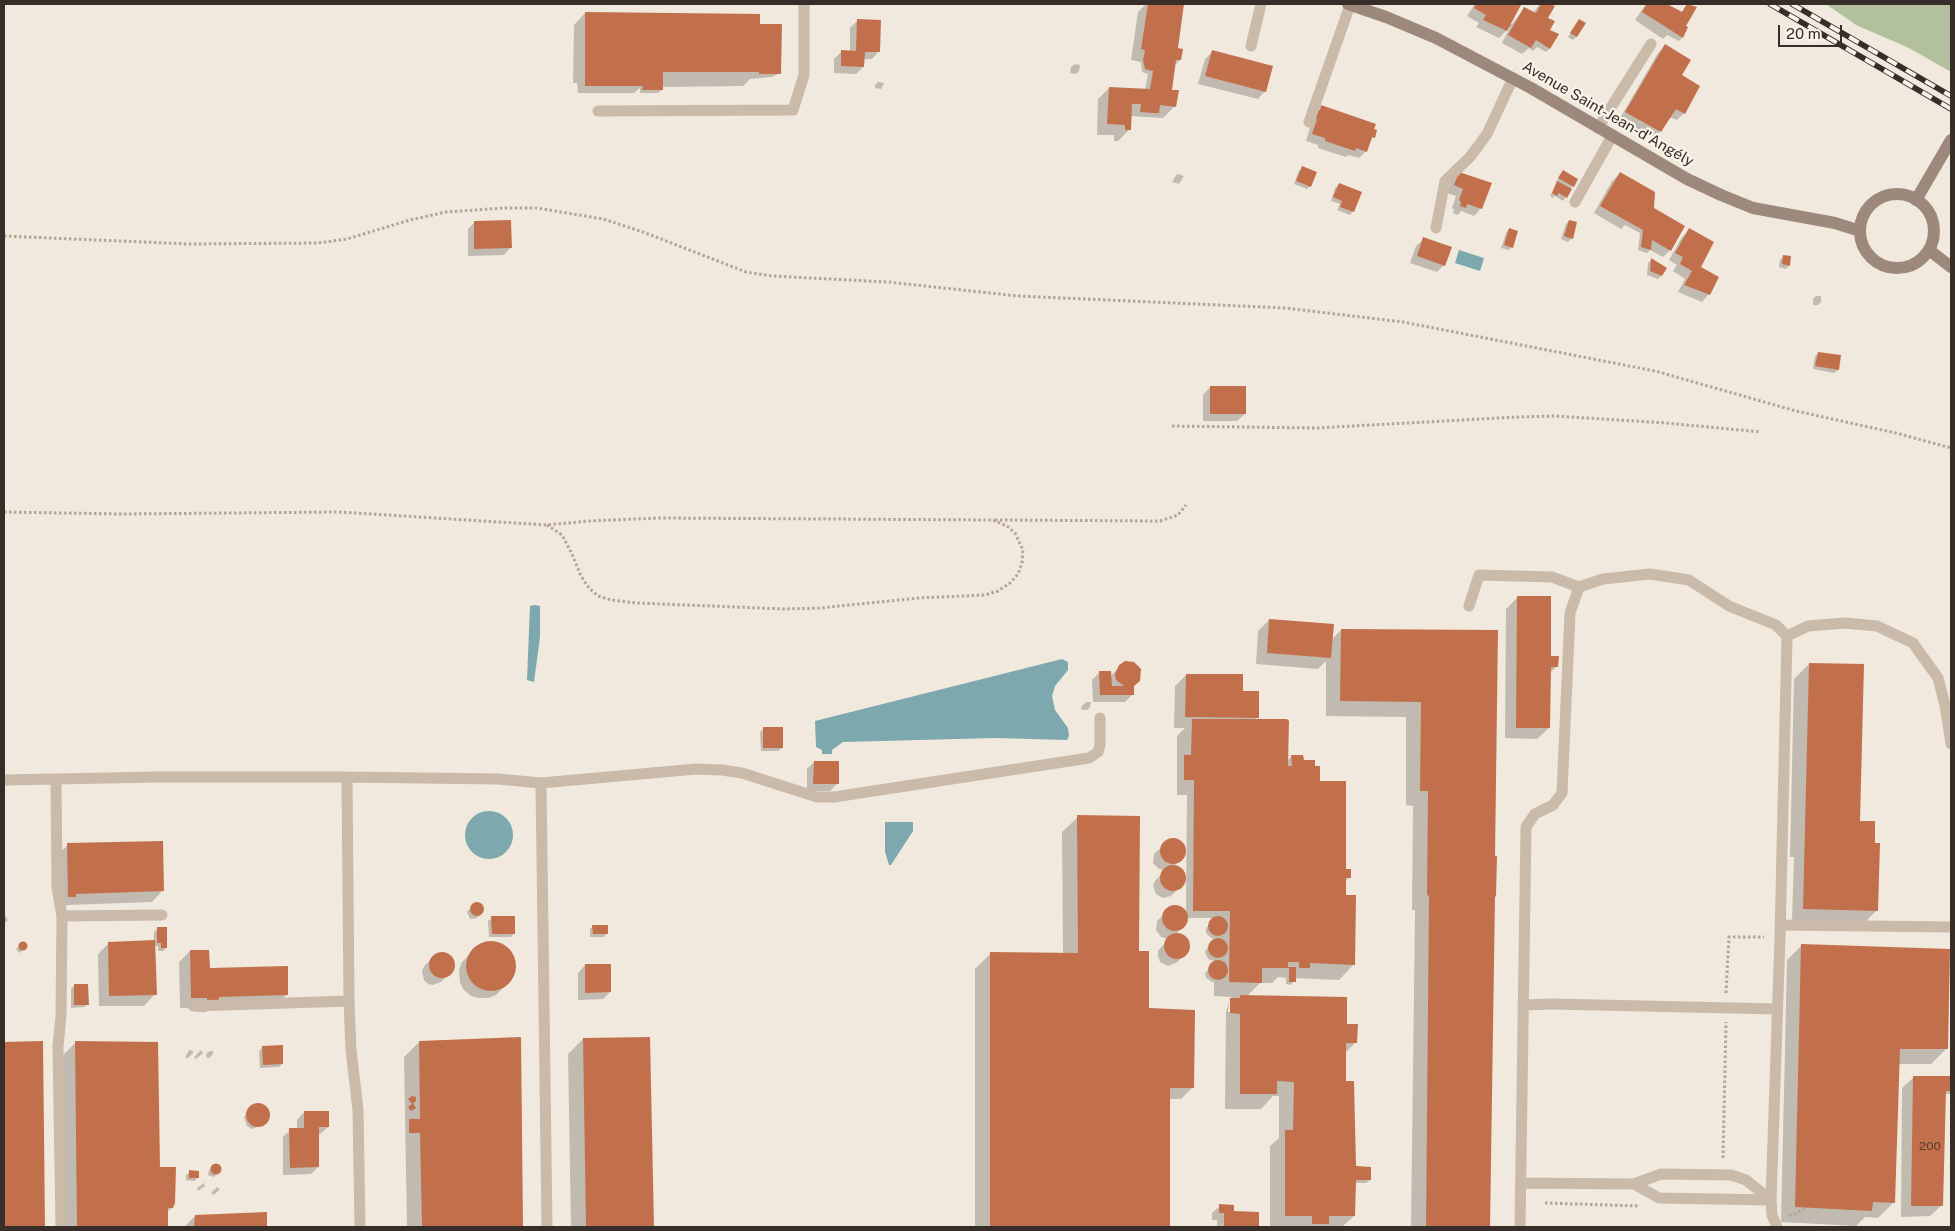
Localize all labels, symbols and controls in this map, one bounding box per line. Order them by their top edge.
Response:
scale bar [1780,15,1844,47]
text: 20 m [1786,25,1821,42]
street label: Avenue Saint-Jean-d'Angély [1519,57,1697,171]
house number: 200 [1919,1139,1941,1153]

